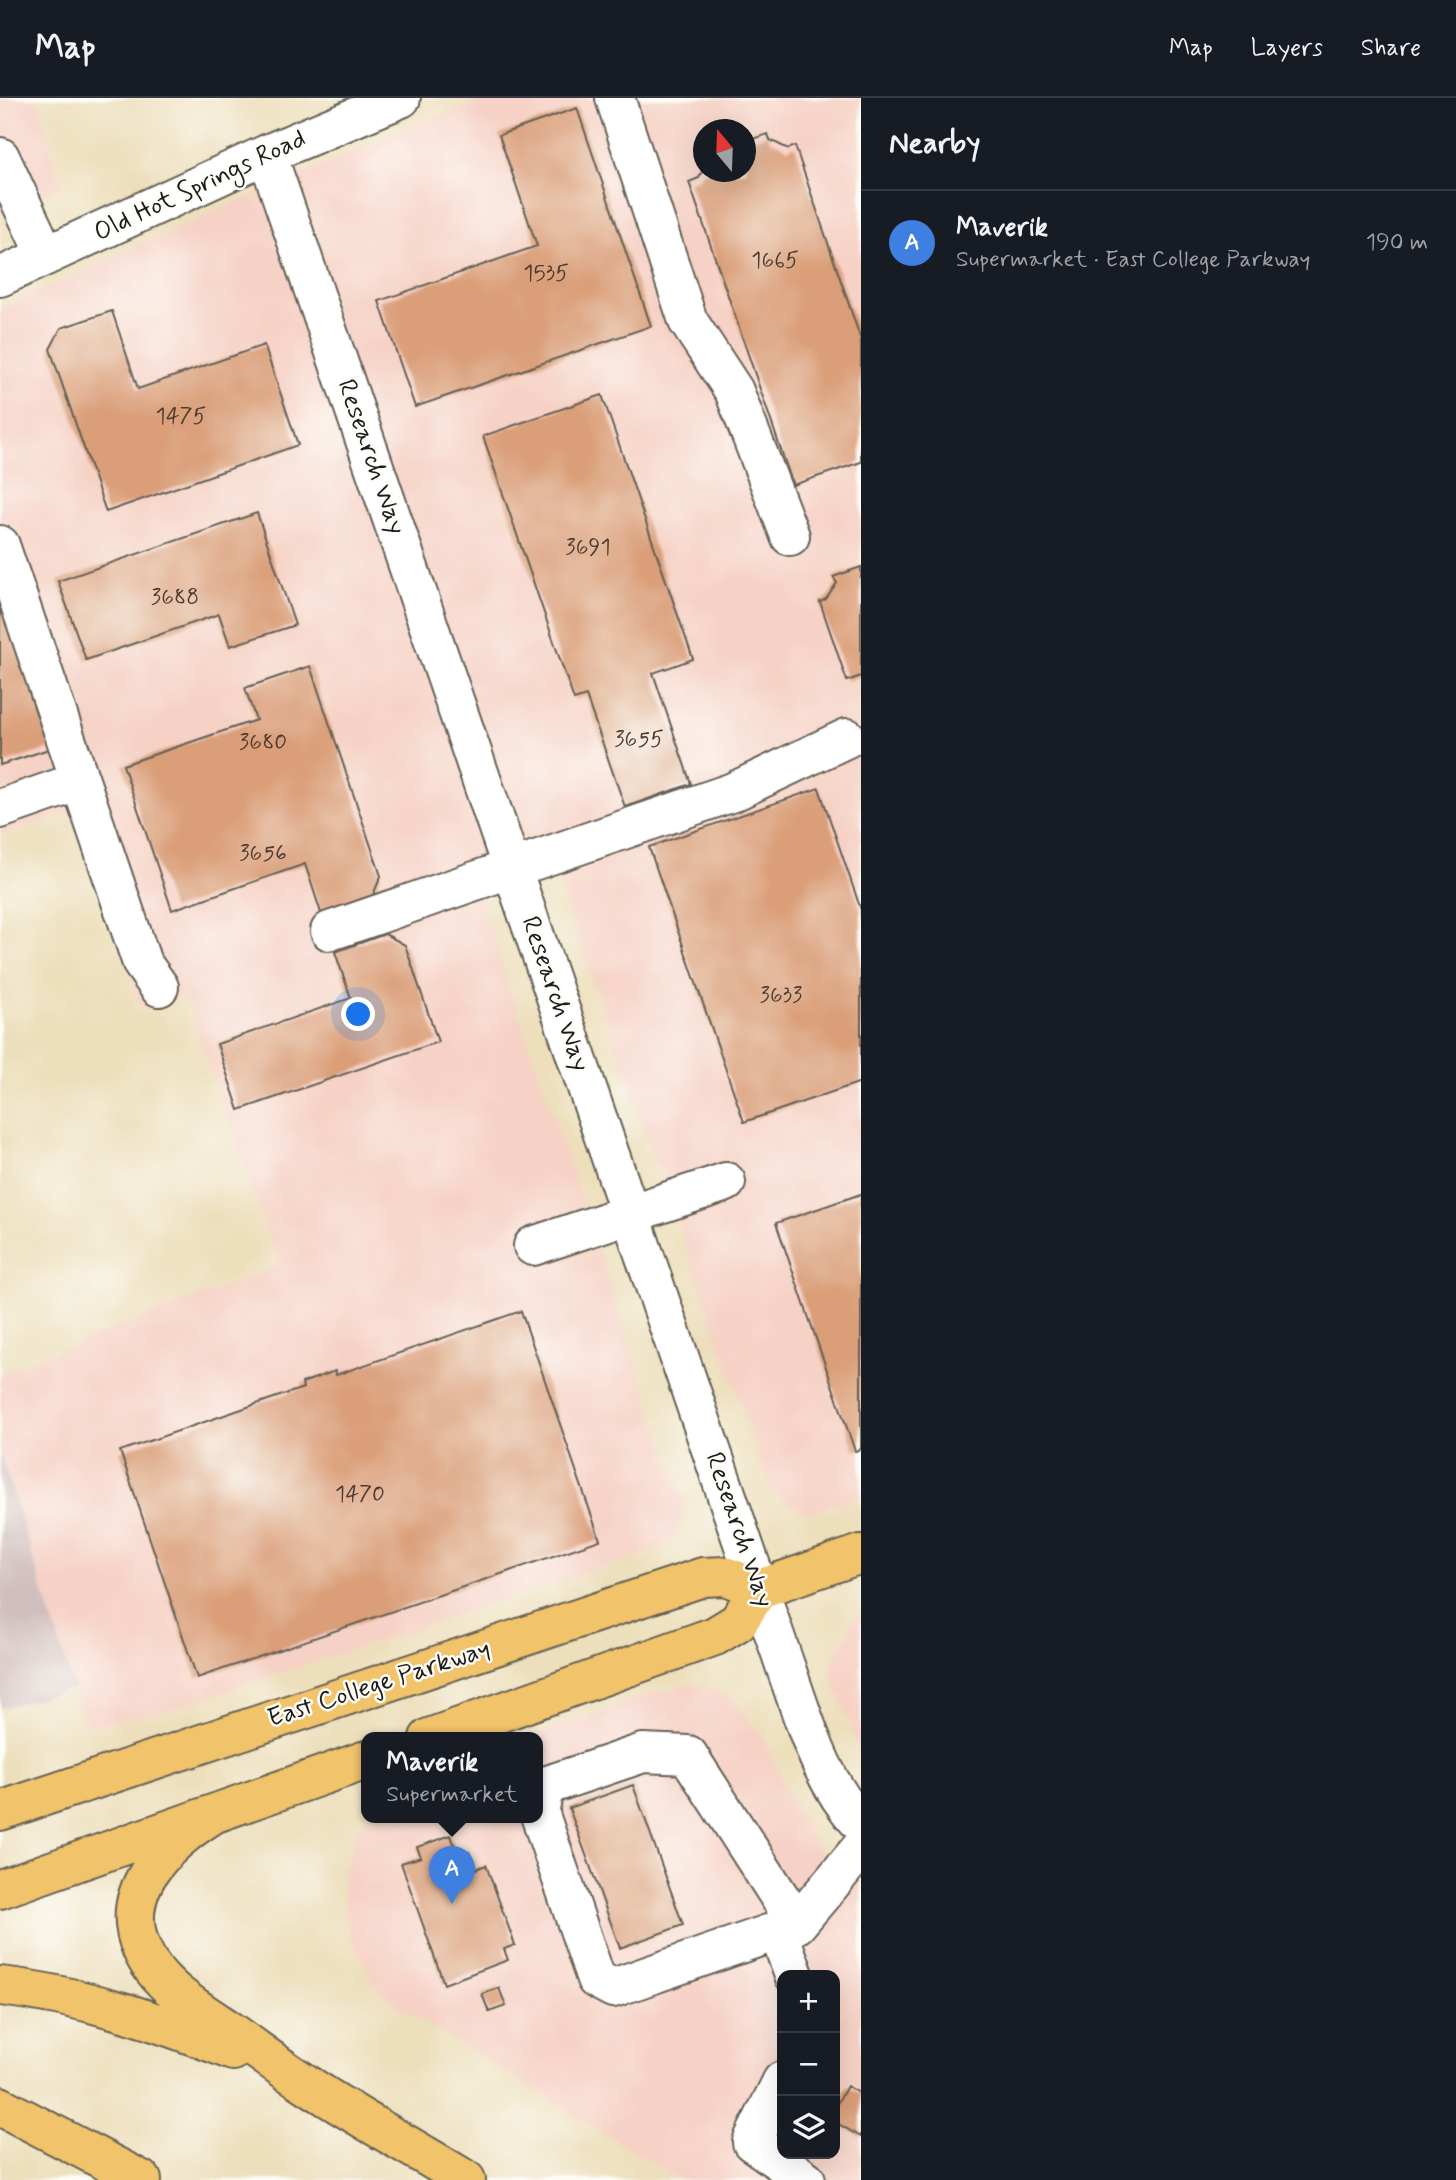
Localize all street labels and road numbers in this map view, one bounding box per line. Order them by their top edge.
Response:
street label: Old Hot Springs Road [89,122,312,252]
street label: Research Way [329,375,413,539]
street label: Research Way [513,912,597,1076]
street label: Research Way [697,1448,781,1612]
street label: East College Parkway [263,1632,495,1736]

